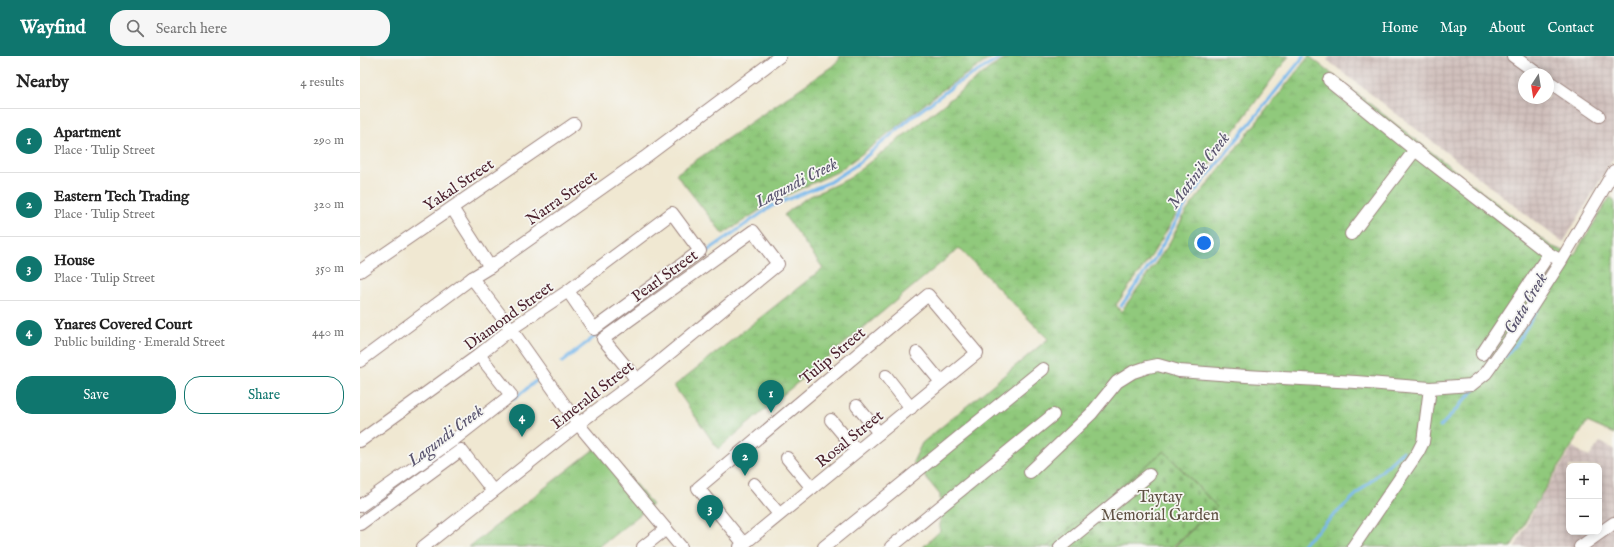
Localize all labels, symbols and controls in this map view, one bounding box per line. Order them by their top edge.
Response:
search box [110,10,390,46]
text: Wayfind [20,16,86,40]
icon: search [124,17,146,39]
text: Search here [156,19,227,38]
text: Home [1382,19,1418,37]
text: Map [1440,19,1467,37]
text: About [1489,19,1525,37]
text: Contact [1547,19,1594,37]
north arrow [1518,68,1554,104]
text: Nearby [16,72,69,93]
text: 4 results [300,74,344,91]
text: Apartment [54,123,121,142]
water label: Matinik Creek [1164,128,1235,213]
text: 1 [27,132,31,149]
text: 290 m [313,132,344,149]
text: Place · Tulip Street [54,142,155,159]
water label: Lagundi Creek [751,154,841,213]
street label: Yakal Street [420,155,498,216]
street label: Narra Street [523,167,602,230]
text: Eastern Tech Trading [54,187,189,206]
text: 2 [26,196,32,213]
text: 320 m [314,196,344,213]
text: Place · Tulip Street [54,206,155,223]
your location [1194,233,1214,253]
street label: Pearl Street [628,246,703,307]
text: House [54,251,95,270]
text: 3 [27,260,31,277]
text: 350 m [315,260,344,277]
water label: Gata Creek [1500,269,1553,338]
text: Place · Tulip Street [54,270,155,287]
street label: Diamond Street [461,277,558,356]
text: Ynares Covered Court [54,315,192,334]
street label: Tulip Street [797,323,870,390]
text: 4 [26,324,32,341]
text: 440 m [312,324,344,341]
text: Public building · Emerald Street [54,334,225,351]
street label: Emerald Street [548,357,639,434]
button: Save [16,376,176,414]
button: Share [184,376,344,414]
pin: 1 [758,380,784,413]
water label: Lagundi Creek [403,401,488,472]
pin: 4 [509,404,535,437]
street label: Rosal Street [813,406,888,473]
pin: 2 [732,443,758,476]
map controls [1566,463,1602,535]
button: + [1566,463,1602,499]
park label: Taytay Memorial Garden [1101,488,1219,526]
pin: 3 [697,495,723,528]
button: − [1566,499,1602,535]

